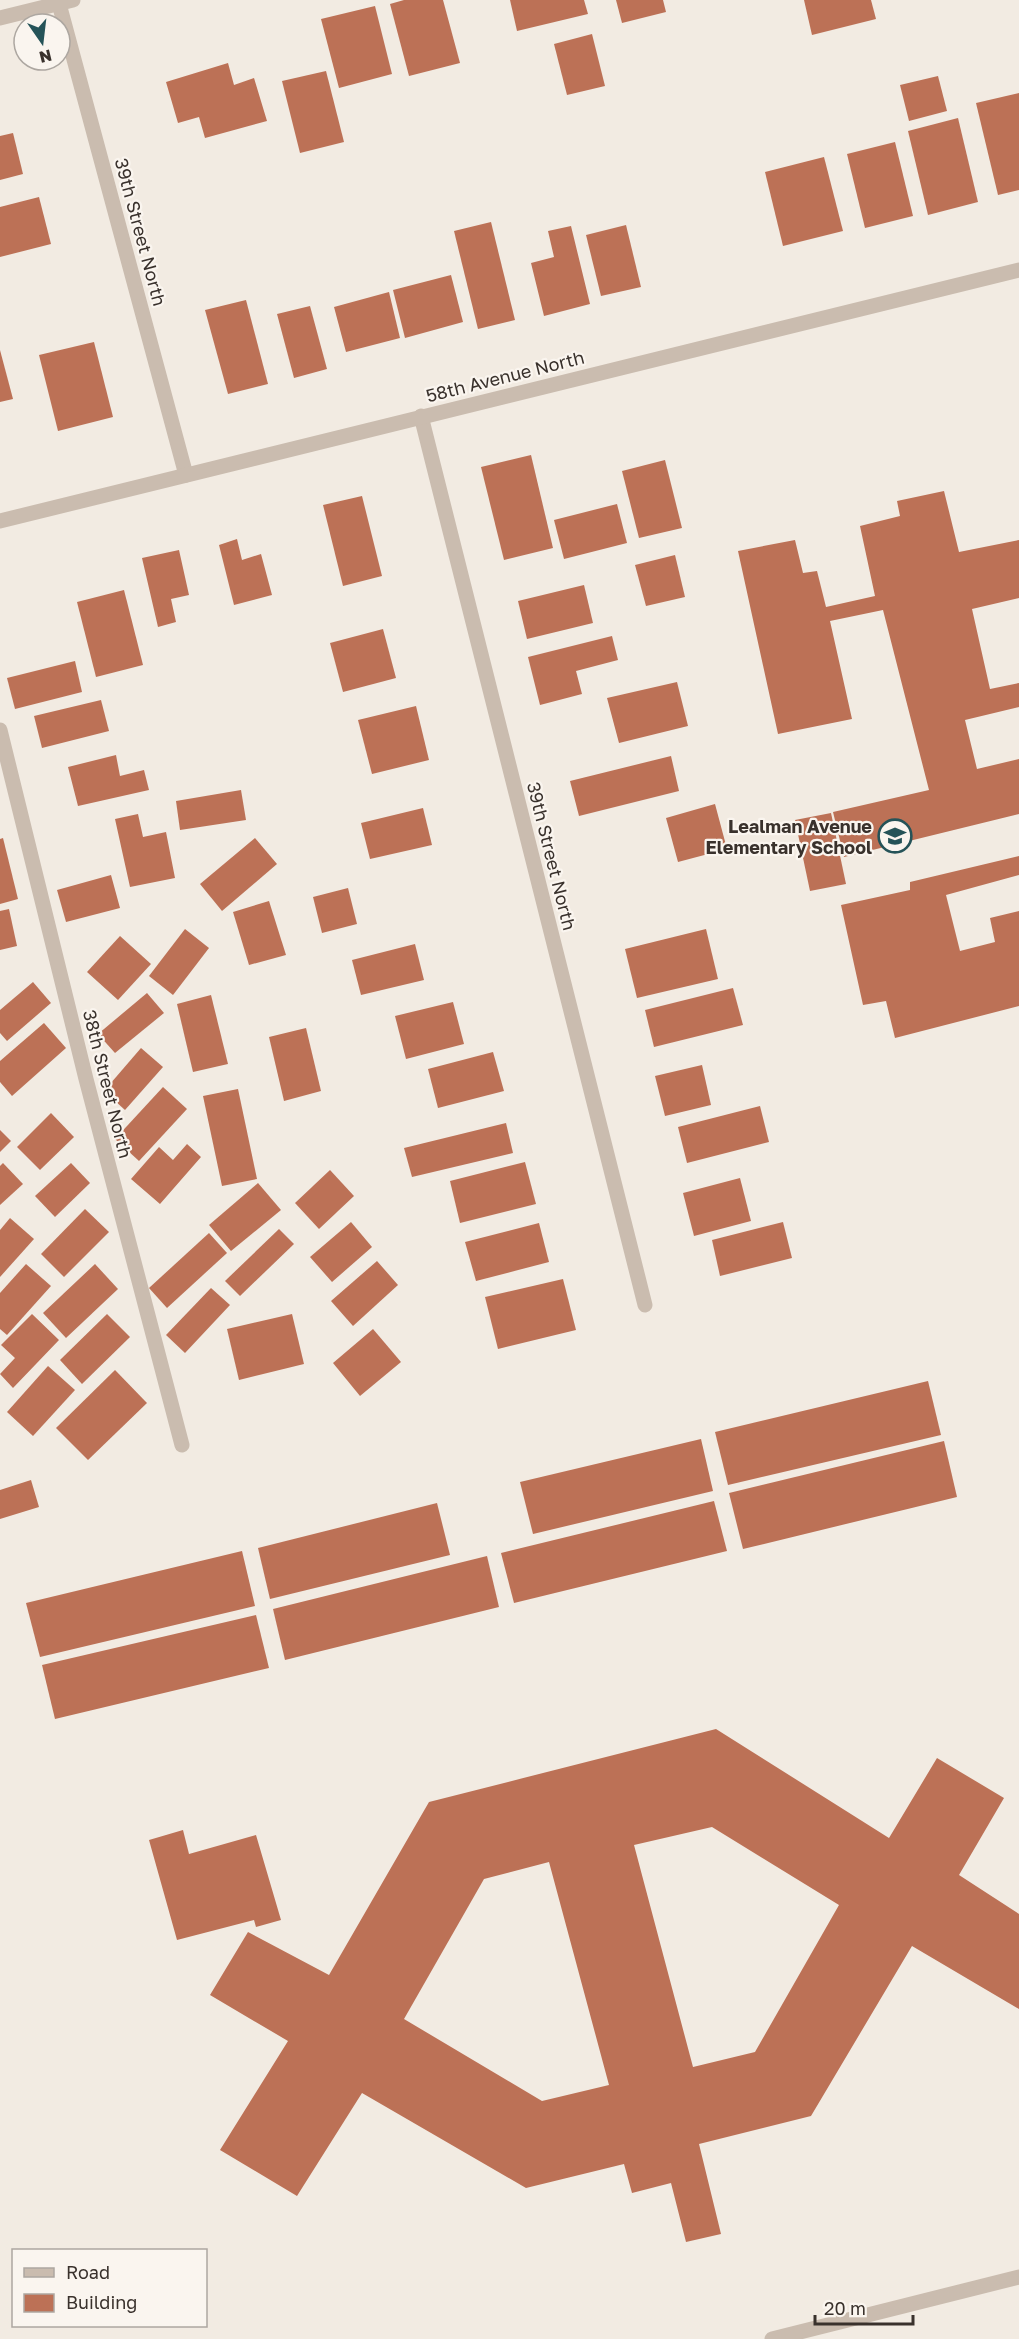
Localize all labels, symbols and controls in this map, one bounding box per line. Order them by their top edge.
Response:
north arrow [12,12,72,72]
text: N [37,45,54,68]
street label: 39th Street North [111,156,171,308]
street label: 58th Avenue North [424,346,586,406]
street label: 39th Street North [523,780,581,932]
place label: Lealman Avenue Elementary School [706,815,872,858]
school or university icon: Lealman Avenue Elementary School [877,818,913,854]
street label: 38th Street North [79,1007,137,1161]
legend [12,2249,207,2327]
text: Road [66,2261,110,2283]
scale bar [815,2288,912,2326]
text: Building [66,2291,137,2313]
text: 20 m [824,2297,866,2319]

